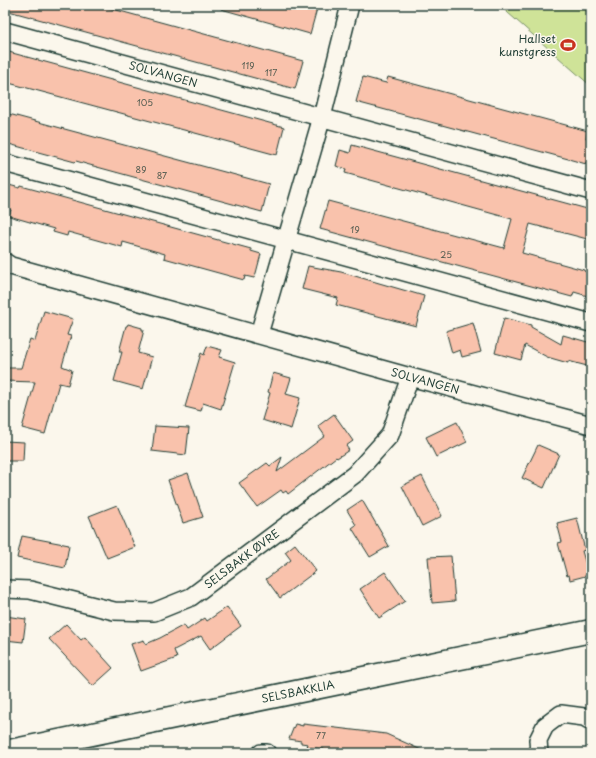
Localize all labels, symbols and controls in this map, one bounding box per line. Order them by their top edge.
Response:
place label: Hallset kunstgress [499,30,556,60]
sports icon: Hallset kunstgress [559,36,577,54]
street label: SOLVANGEN [127,56,199,91]
house number: 119 [242,58,254,72]
house number: 117 [265,65,277,79]
house number: 105 [137,95,153,109]
house number: 89 [136,162,146,176]
house number: 87 [157,168,167,182]
house number: 19 [350,222,360,236]
house number: 25 [440,247,452,261]
street label: SOLVANGEN [389,363,461,398]
street label: SELSBAKK ØVRE [200,525,283,592]
street label: SELSBAKKLIA [260,675,336,707]
house number: 77 [316,728,326,742]

